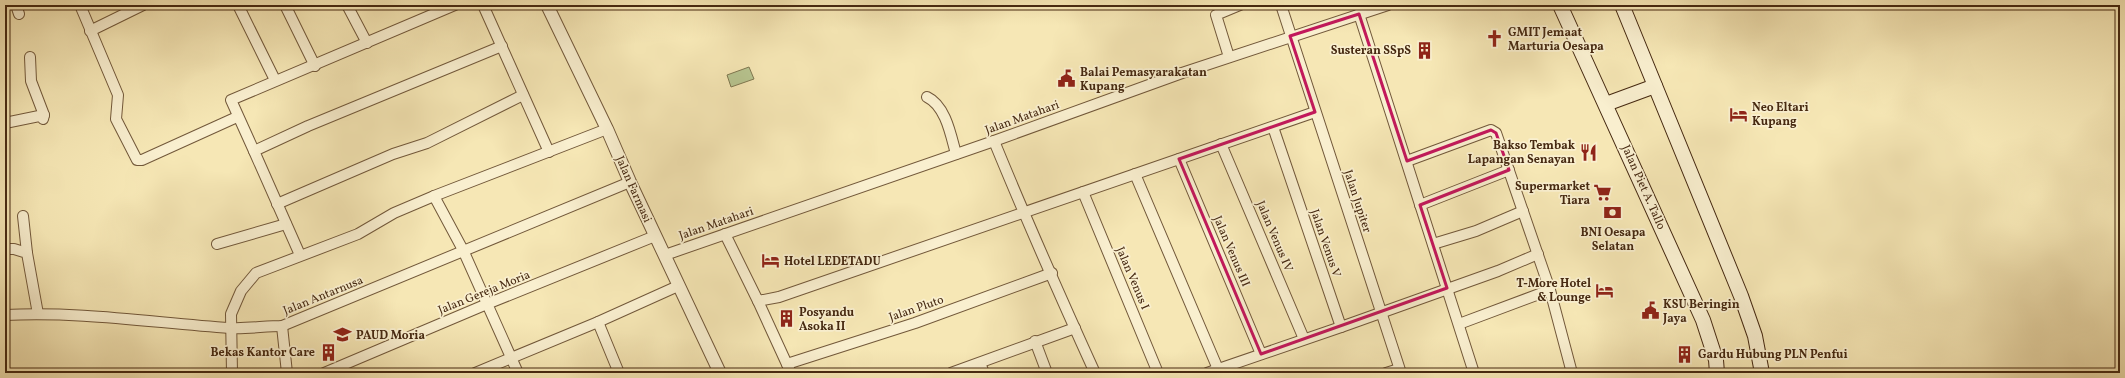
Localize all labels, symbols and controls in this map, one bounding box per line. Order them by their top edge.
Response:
place label: GMIT Jemaat Marturia Oesapa [1508,25,1604,55]
church icon: GMIT Jemaat Marturia Oesapa [1485,29,1505,49]
building icon: Susteran SSpS [1414,40,1434,60]
place label: Susteran SSpS [1331,43,1411,59]
place label: Balai Pemasyarakatan Kupang [1080,65,1207,95]
public building icon: Balai Pemasyarakatan Kupang [1057,69,1077,89]
street label: Jalan Matahari [983,97,1062,139]
place label: Neo Eltari Kupang [1752,100,1809,130]
hotel icon: Neo Eltari Kupang [1729,104,1749,124]
place label: Bakso Tembak Lapangan Senayan [1468,138,1576,168]
restaurant icon: Bakso Tembak Lapangan Senayan [1578,142,1598,162]
street label: Jalan Piet A. Tallo [1617,143,1669,232]
street label: Jalan Farmasi [611,153,655,226]
street label: Jalan Jupiter [1339,168,1375,235]
place label: Supermarket Tiara [1515,179,1590,209]
supermarket icon: Supermarket Tiara [1593,183,1613,203]
street label: Jalan Venus IV [1252,199,1296,274]
bank icon: BNI Oesapa Selatan [1603,203,1623,223]
street label: Jalan Matahari [677,204,756,244]
street label: Jalan Venus V [1306,207,1344,279]
street label: Jalan Venus III [1209,213,1253,289]
place label: BNI Oesapa Selatan [1580,225,1646,255]
street label: Jalan Venus I [1112,244,1153,312]
hotel icon: Hotel LEDETADU [761,251,781,271]
place label: Hotel LEDETADU [784,254,881,270]
street label: Jalan Gereja Moria [436,267,533,319]
street label: Jalan Antarnusa [281,273,366,319]
place label: T-More Hotel & Lounge [1516,276,1591,306]
hotel icon: T-More Hotel & Lounge [1594,280,1614,300]
street label: Jalan Pluto [887,292,946,326]
place label: KSU Beringin Jaya [1662,297,1740,327]
public building icon: KSU Beringin Jaya [1640,301,1660,321]
place label: Posyandu Asoka II [799,305,855,335]
building icon: Posyandu Asoka II [776,309,796,329]
school or university icon: PAUD Moria [333,325,353,345]
place label: PAUD Moria [356,328,426,344]
building icon: Bekas Kantor Care [318,342,338,362]
building icon: Gardu Hubung PLN Penfui [1675,344,1695,364]
place label: Bekas Kantor Care [211,345,315,361]
place label: Gardu Hubung PLN Penfui [1698,347,1848,363]

